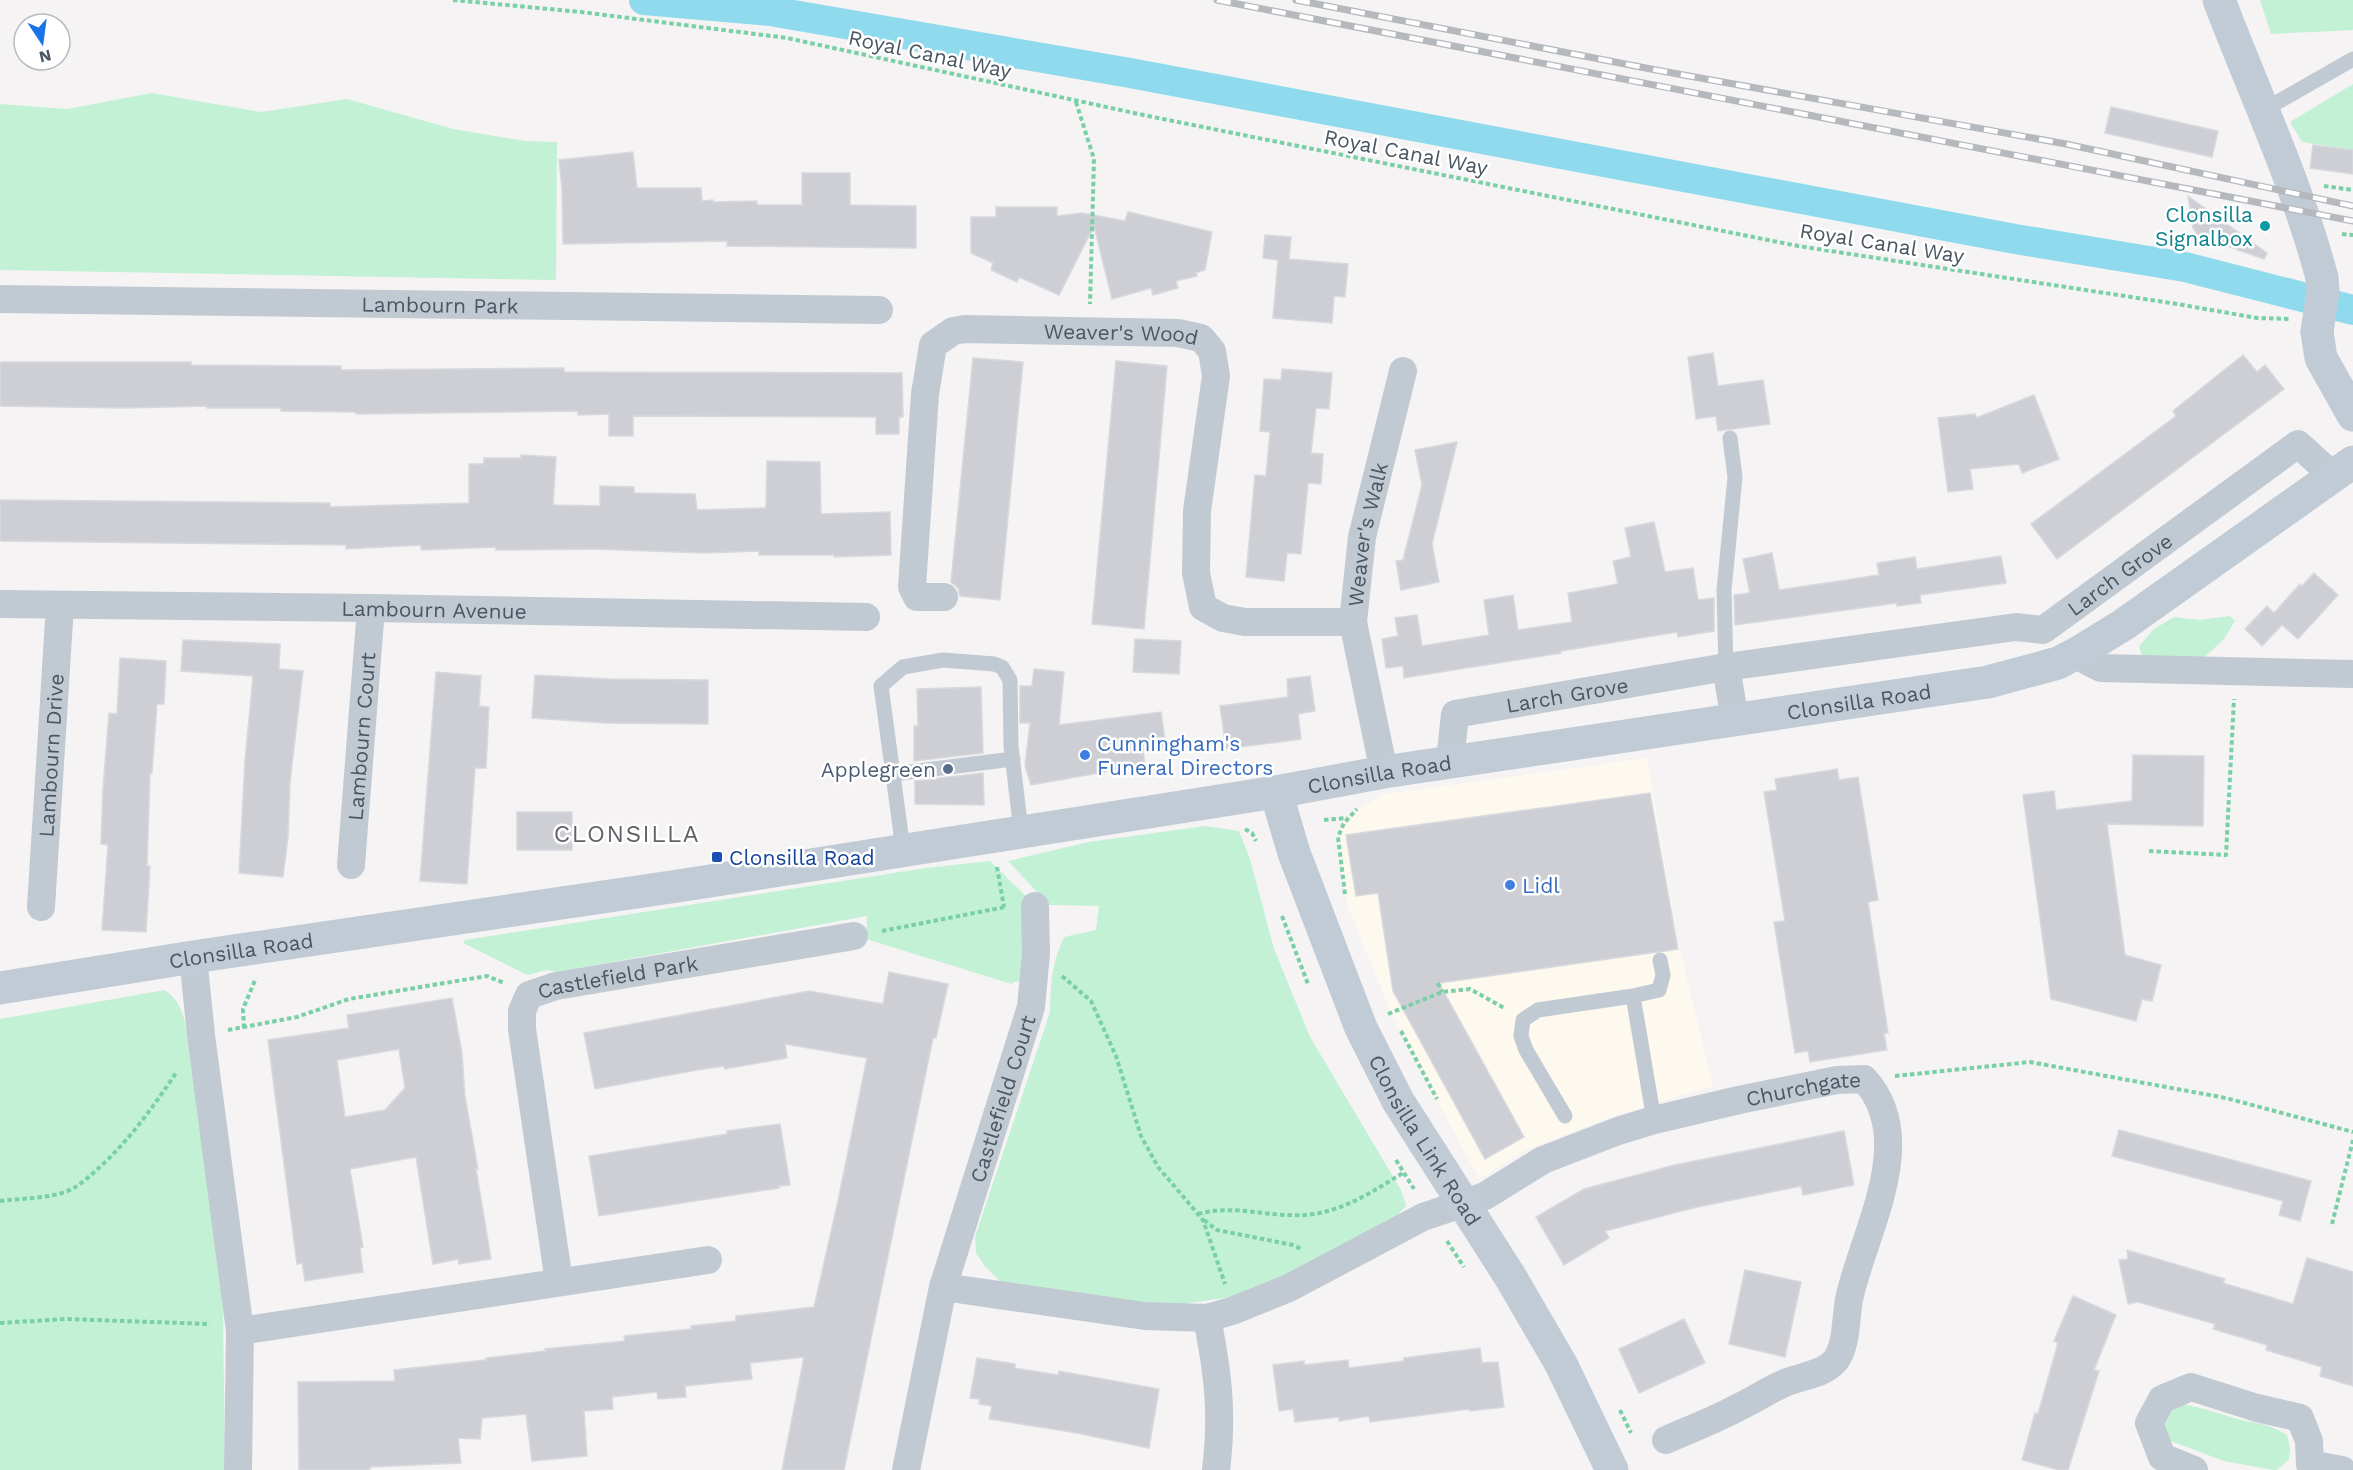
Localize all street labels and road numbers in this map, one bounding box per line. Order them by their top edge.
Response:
street label: Royal Canal Way [846,24,1014,84]
street label: Royal Canal Way [1322,124,1490,180]
street label: Royal Canal Way [1798,218,1966,268]
street label: Lambourn Park [361,291,519,318]
street label: Weaver's Wood [1043,318,1201,350]
street label: Weaver's Walk [1342,459,1393,608]
street label: Larch Grove [2062,528,2177,621]
street label: Lambourn Avenue [341,595,527,623]
street label: Lambourn Court [342,651,380,821]
street label: Larch Grove [1504,672,1630,717]
street label: Lambourn Drive [33,673,68,838]
street label: Clonsilla Road [1785,678,1933,724]
street label: Clonsilla Road [1305,750,1453,798]
street label: Clonsilla Road [167,927,315,973]
street label: Castlefield Park [534,950,700,1004]
street label: Castlefield Court [964,1012,1040,1186]
street label: Clonsilla Link Road [1364,1050,1487,1230]
street label: Churchgate [1744,1067,1862,1111]

